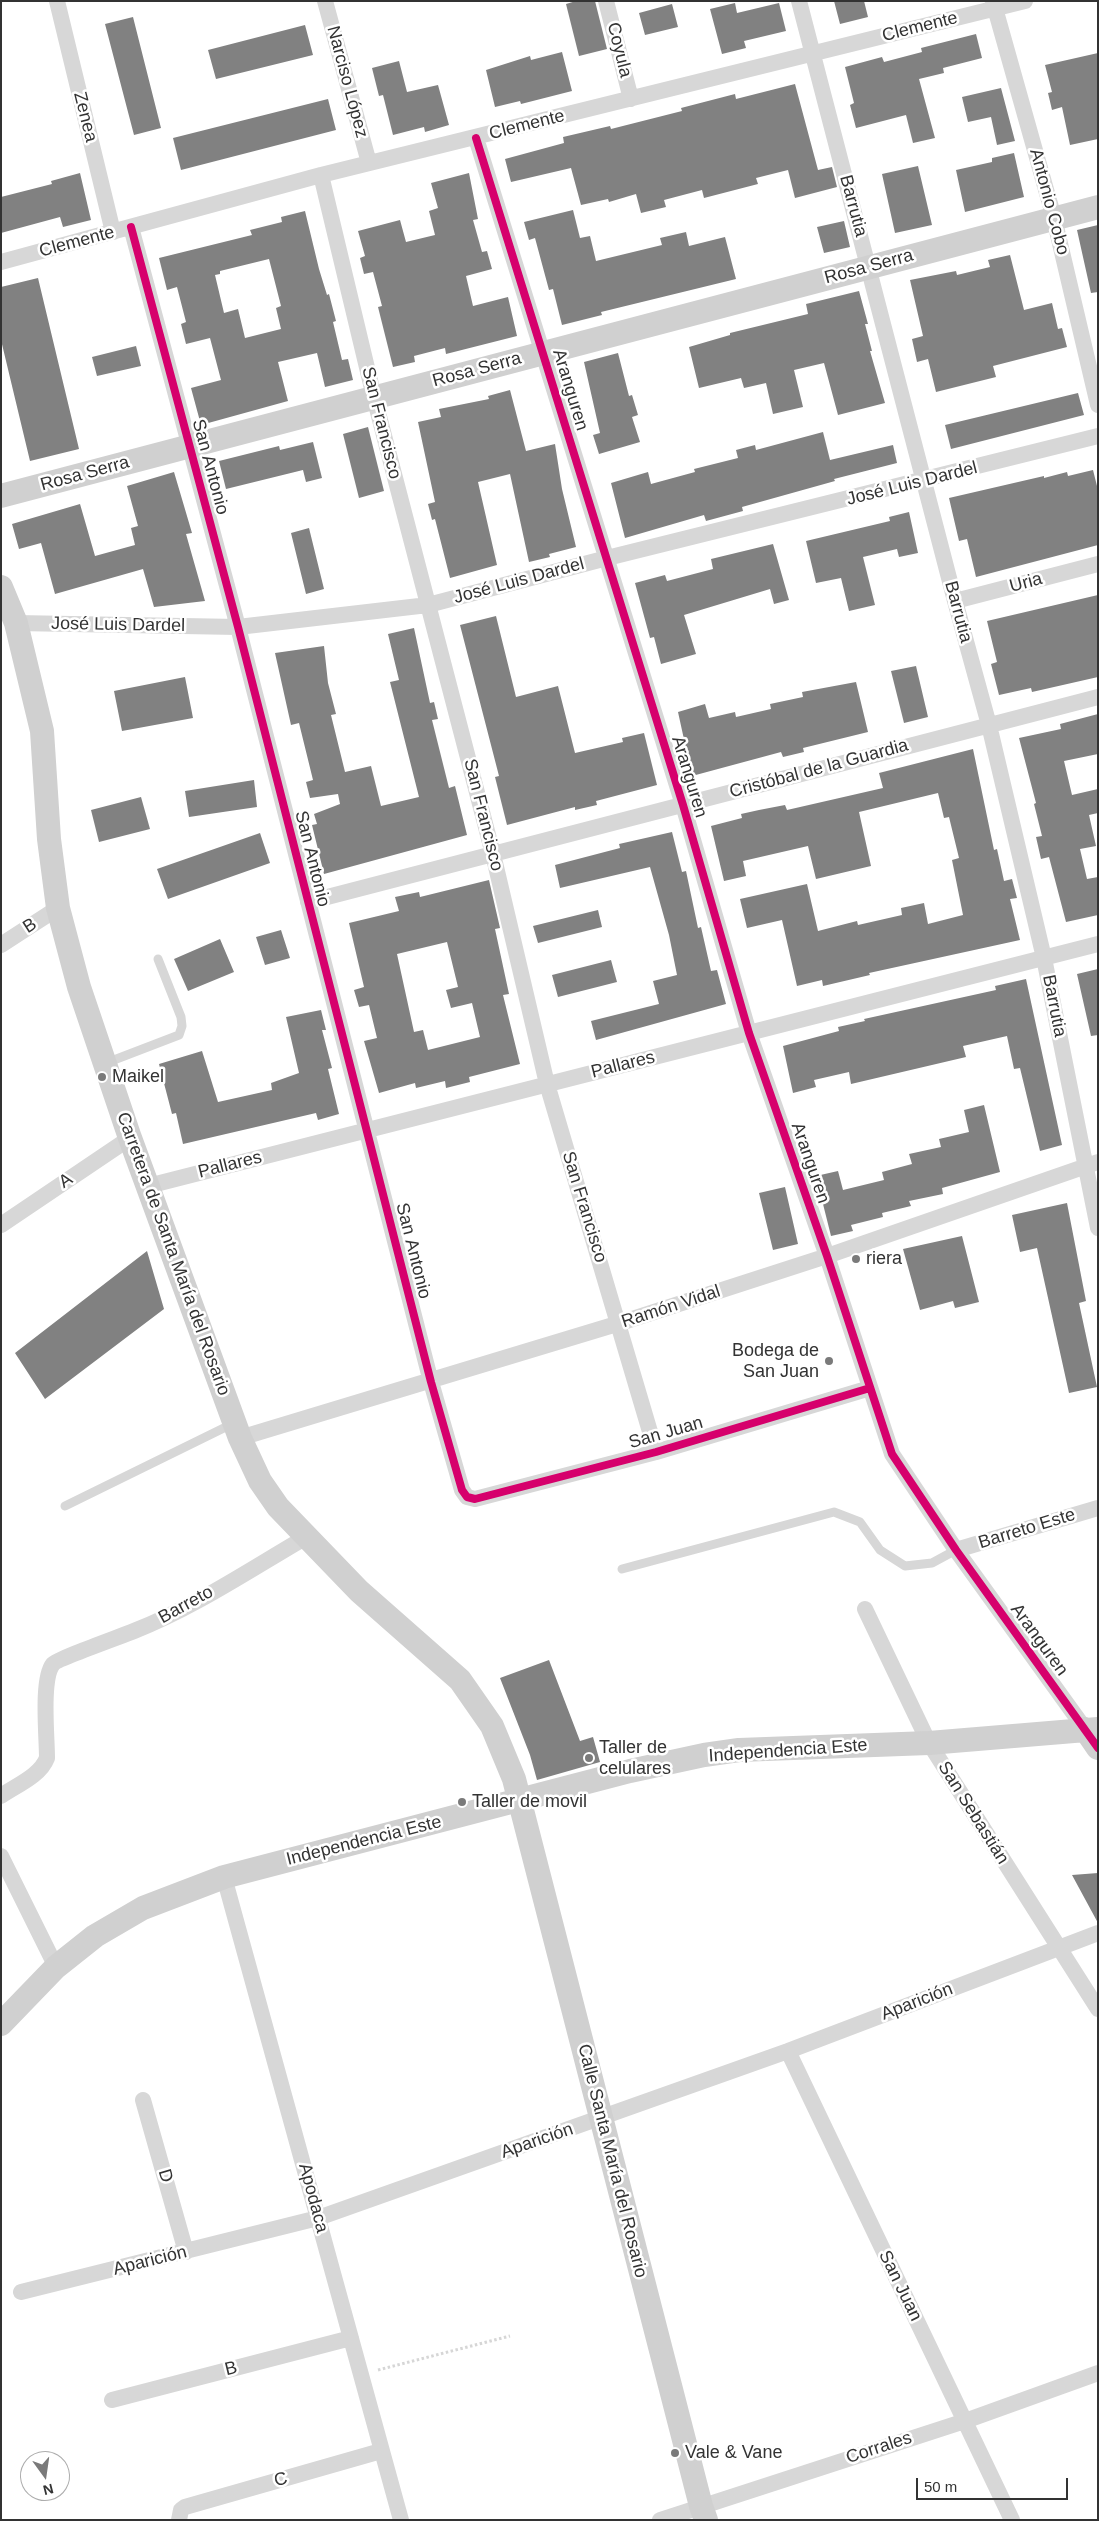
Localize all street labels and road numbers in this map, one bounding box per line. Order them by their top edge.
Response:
street label: Clemente [880,7,960,47]
street label: Coyula [602,20,636,80]
street label: Narciso López [322,24,372,140]
street label: Zenea [68,90,102,144]
street label: Clemente [487,105,567,145]
street label: Antonio Cobo [1024,147,1074,257]
street label: Barrutia [834,173,872,239]
street label: Clemente [37,222,117,262]
street label: Rosa Serra [822,245,916,289]
street label: Aranguren [547,347,593,433]
street label: Rosa Serra [430,348,524,392]
street label: San Francisco [357,365,405,481]
street label: San Antonio [187,417,233,517]
street label: Rosa Serra [38,452,132,496]
street label: José Luis Dardel [844,457,980,511]
street label: José Luis Dardel [451,553,587,609]
street label: Uria [1007,568,1045,598]
street label: Barrutia [939,579,977,645]
street label: José Luis Dardel [51,613,185,637]
street label: Aranguren [666,734,712,820]
street label: Cristóbal de la Guardia [727,735,911,803]
street label: San Francisco [459,757,507,873]
street label: San Antonio [290,809,334,909]
street label: B [19,914,41,938]
street label: Barrutia [1037,973,1071,1039]
street label: Pallares [589,1047,657,1083]
street label: Carretera de Santa María del Rosario [112,1109,234,1399]
street label: Aranguren [786,1120,834,1206]
street label: Pallares [196,1147,264,1183]
street label: San Francisco [557,1149,611,1265]
street label: A [55,1169,77,1193]
street label: San Antonio [391,1201,435,1301]
street label: Ramón Vidal [619,1281,723,1333]
street label: San Juan [626,1412,706,1454]
street label: Barreto Este [976,1504,1078,1554]
street label: Barreto [155,1581,217,1629]
street label: Aranguren [1006,1600,1072,1680]
street label: Independencia Este [708,1735,868,1767]
street label: San Sebastián [933,1758,1013,1868]
street label: Independencia Este [284,1811,444,1871]
street label: Aparición [878,1978,956,2026]
street label: Calle Santa María del Rosario [572,2042,652,2280]
street label: Aparición [498,2119,576,2163]
street label: Apodaca [293,2161,333,2235]
street label: D [153,2167,177,2185]
street label: Aparición [111,2241,189,2281]
street label: San Juan [874,2247,926,2325]
street label: B [223,2357,239,2381]
street label: Corrales [843,2427,915,2469]
street label: C [272,2468,290,2492]

